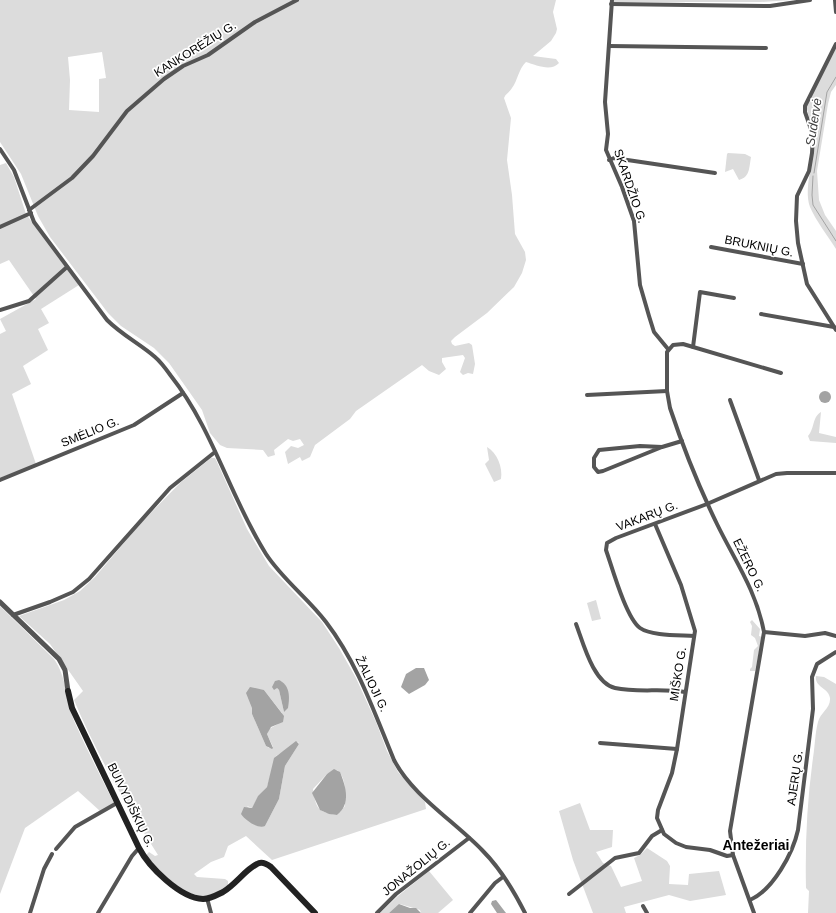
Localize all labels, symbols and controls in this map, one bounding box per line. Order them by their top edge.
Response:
street label: KANKORĖŽIŲ G. [151,17,239,80]
water label: Sudervė [802,97,825,147]
street label: SKARDŽIO G. [611,147,650,225]
street label: BRUKNIŲ G. [723,232,795,260]
street label: SMĖLIO G. [59,414,121,450]
street label: VAKARŲ G. [614,498,680,534]
street label: EŽERO G. [730,536,769,594]
street label: MIŠKO G. [666,646,689,702]
street label: ŽALIOJI G. [353,654,392,714]
street label: AJERŲ G. [784,750,806,806]
street label: BUIVYDIŠKIŲ G. [105,760,158,849]
street label: JONAŽOLIŲ G. [379,835,453,899]
district label: Antežeriai [723,837,789,853]

